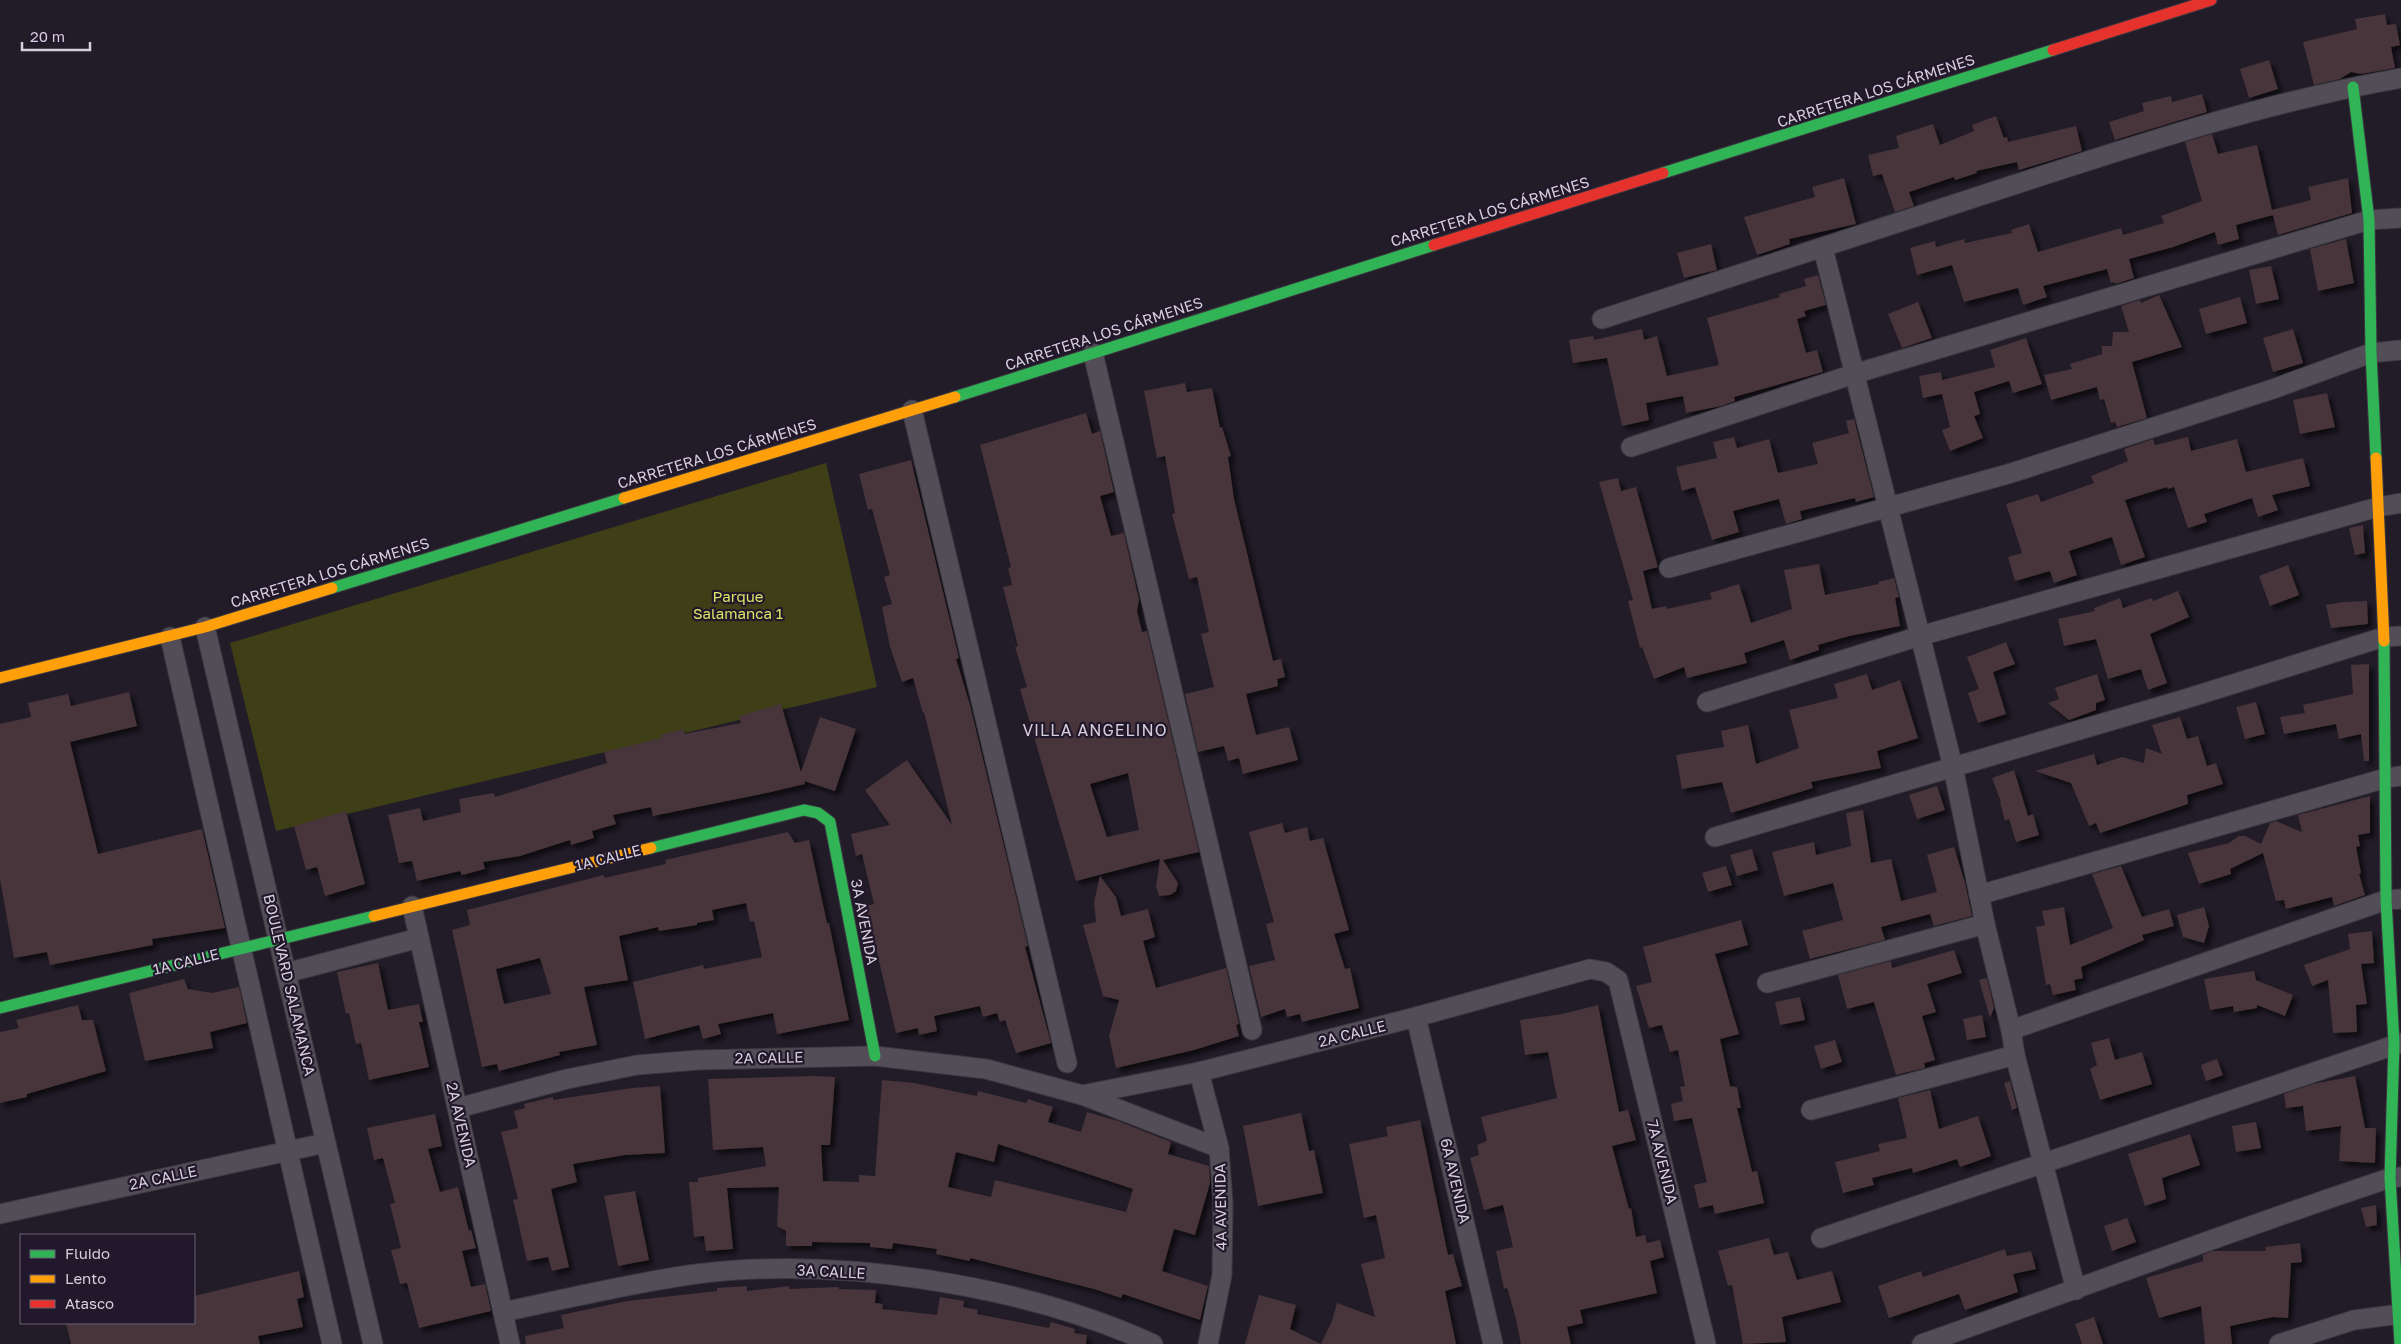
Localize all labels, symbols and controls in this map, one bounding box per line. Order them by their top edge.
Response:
scale bar [22,20,90,52]
text: 20 m [30,27,65,45]
street label: CARRETERA LOS CÁRMENES [1775,50,1977,131]
street label: CARRETERA LOS CÁRMENES [1388,172,1591,250]
street label: CARRETERA LOS CÁRMENES [1003,293,1205,374]
street label: CARRETERA LOS CÁRMENES [615,414,818,492]
street label: CARRETERA LOS CÁRMENES [228,533,431,611]
park label: Parque Salamanca 1 [693,587,783,622]
district label: VILLA ANGELINO [1022,720,1168,740]
street label: 1A CALLE [573,840,643,874]
street label: 3A AVENIDA [848,877,882,966]
street label: BOULEVARD SALAMANCA [260,892,320,1077]
street label: 1A CALLE [151,944,221,978]
street label: 2A CALLE [1316,1016,1387,1050]
street label: 2A CALLE [734,1047,803,1067]
street label: 2A AVENIDA [443,1080,481,1169]
street label: 7A AVENIDA [1644,1118,1682,1206]
street label: 6A AVENIDA [1437,1136,1475,1225]
street label: 2A CALLE [127,1161,198,1193]
street label: 4A AVENIDA [1210,1163,1230,1251]
legend [20,1234,195,1324]
text: Fluido [65,1244,110,1262]
street label: 3A CALLE [796,1260,866,1282]
text: Lento [65,1269,106,1287]
text: Atasco [65,1294,114,1312]

